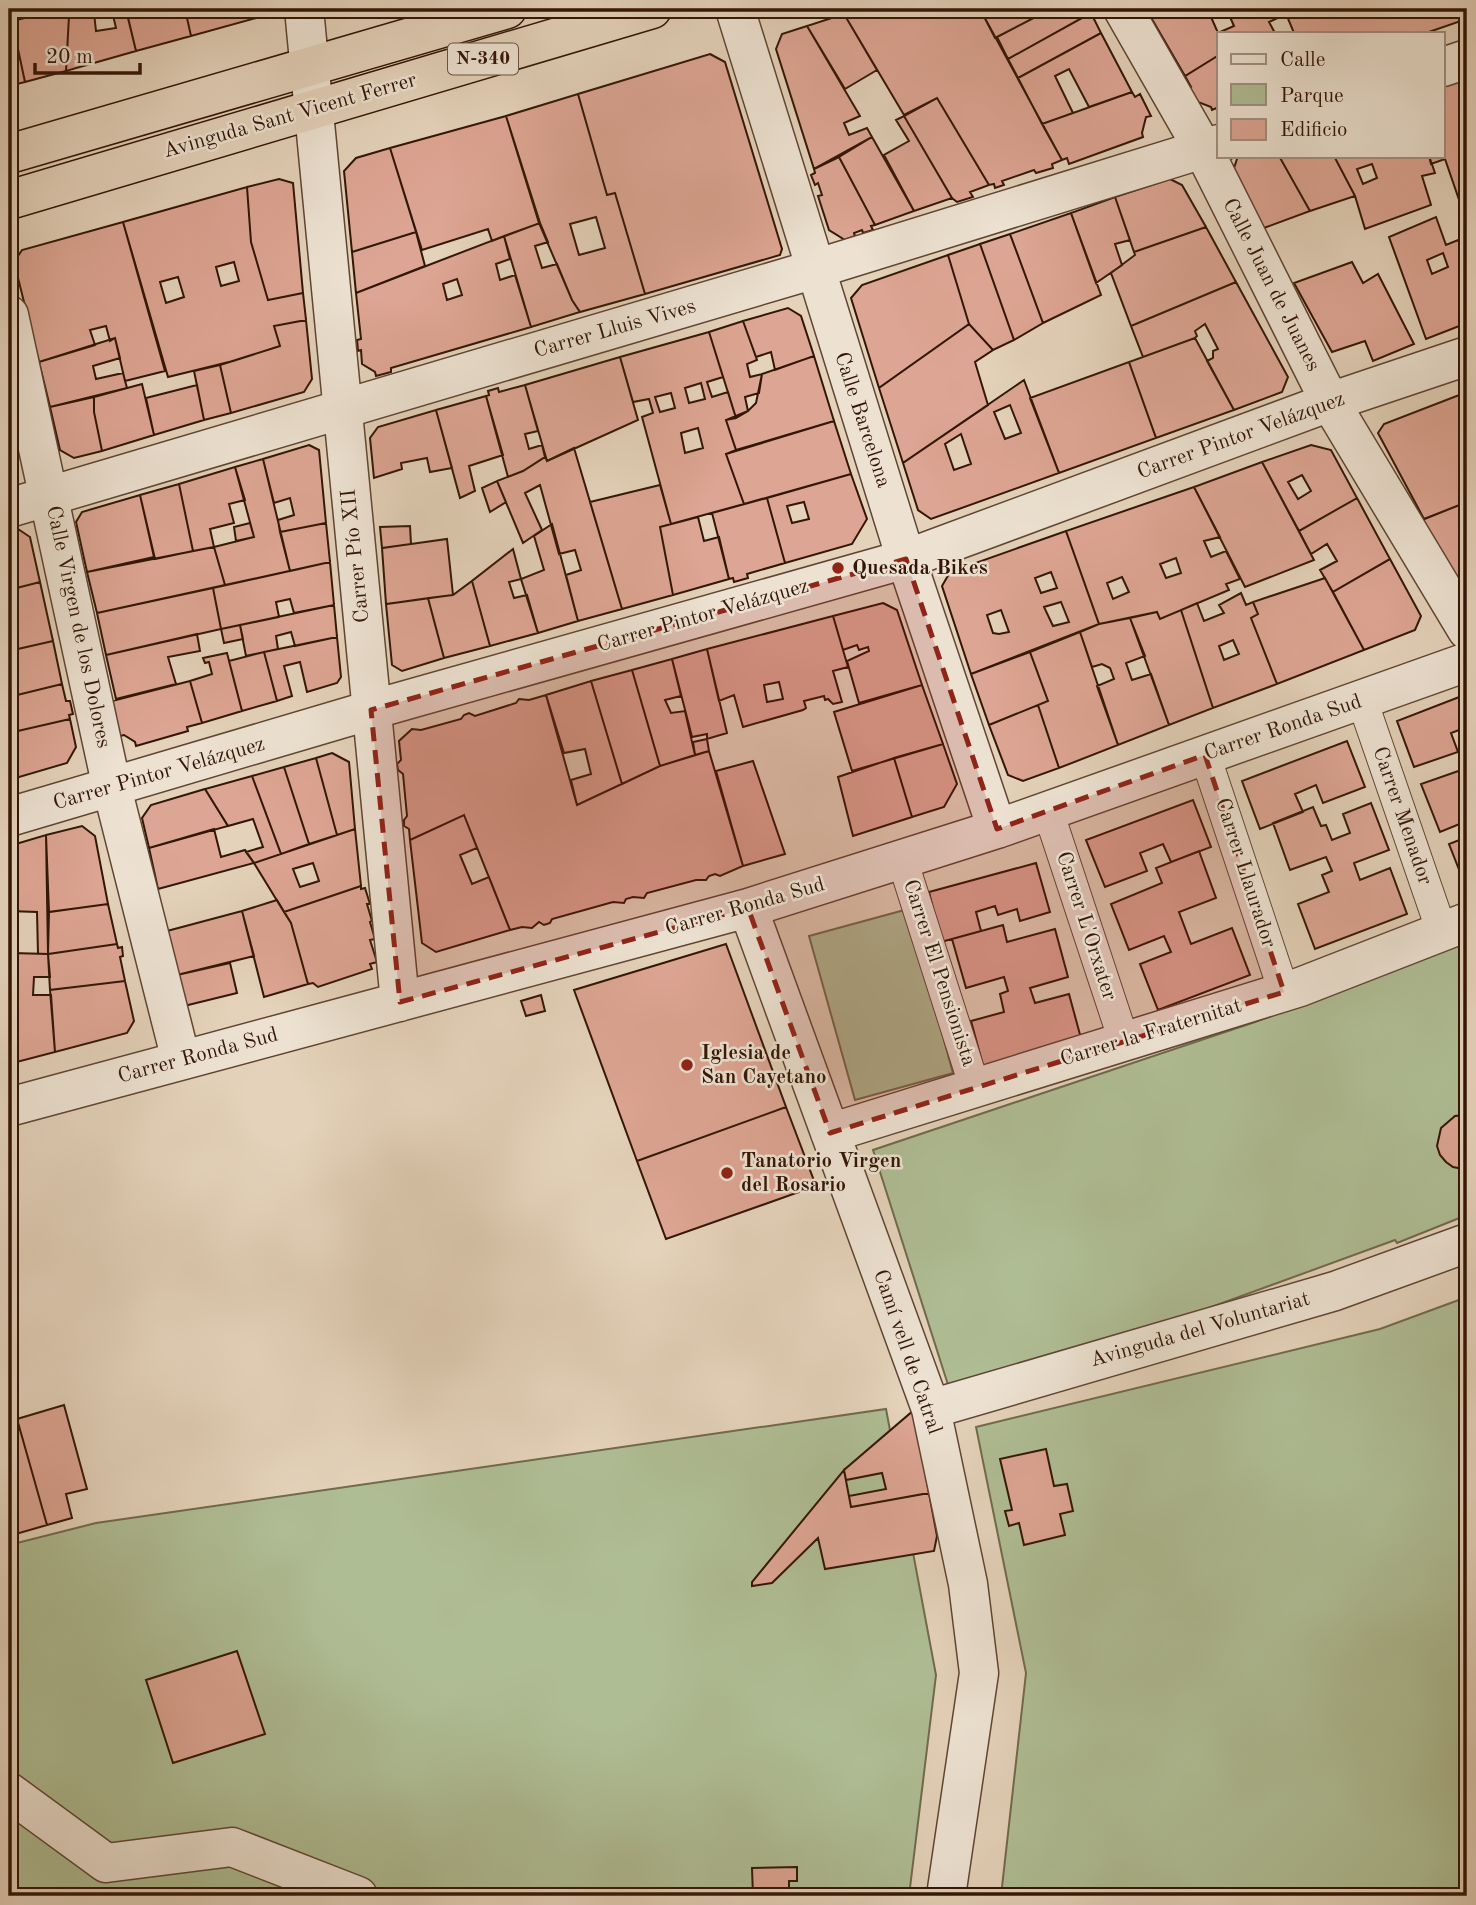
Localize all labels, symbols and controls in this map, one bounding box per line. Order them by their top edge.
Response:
scale bar [35,32,140,76]
legend [1217,32,1444,158]
road number: N-340 [448,44,518,74]
text: 20 m [46,47,93,68]
text: Calle [1280,50,1325,71]
street label: Avinguda Sant Vicent Ferrer [161,70,420,162]
text: Parque [1280,86,1344,107]
text: Edificio [1280,120,1348,141]
street label: Calle Juan de Juanes [1218,195,1324,375]
street label: Carrer Lluis Vives [532,296,698,362]
street label: Calle Barcelona [830,350,894,490]
street label: Carrer Pintor Velázquez [1134,389,1348,483]
street label: Carrer Pío XII [339,488,373,624]
street label: Calle Virgen de los Dolores [42,504,114,750]
place label: Quesada Bikes [852,558,988,579]
marker: Quesada Bikes [830,560,846,576]
street label: Carrer Pintor Velázquez [595,576,811,656]
street label: Carrer Ronda Sud [1202,691,1364,765]
street label: Carrer Pintor Velázquez [51,734,267,814]
street label: Carrer Menador [1369,744,1436,888]
street label: Carrer Llaurador [1211,796,1279,951]
street label: Carrer L'Orxater [1052,849,1120,1003]
street label: Carrer Ronda Sud [663,874,827,940]
street label: Carrer El Pensionista [899,877,979,1069]
street label: Carrer la Fraternitat [1058,995,1244,1071]
street label: Carrer Ronda Sud [116,1024,280,1087]
place label: Iglesia de San Cayetano [701,1043,827,1088]
marker: Iglesia de San Cayetano [679,1057,695,1073]
place label: Tanatorio Virgen del Rosario [741,1151,901,1196]
marker: Tanatorio Virgen del Rosario [719,1165,735,1181]
street label: Camí vell de Catral [869,1267,945,1437]
street label: Avinguda del Voluntariat [1088,1289,1312,1371]

